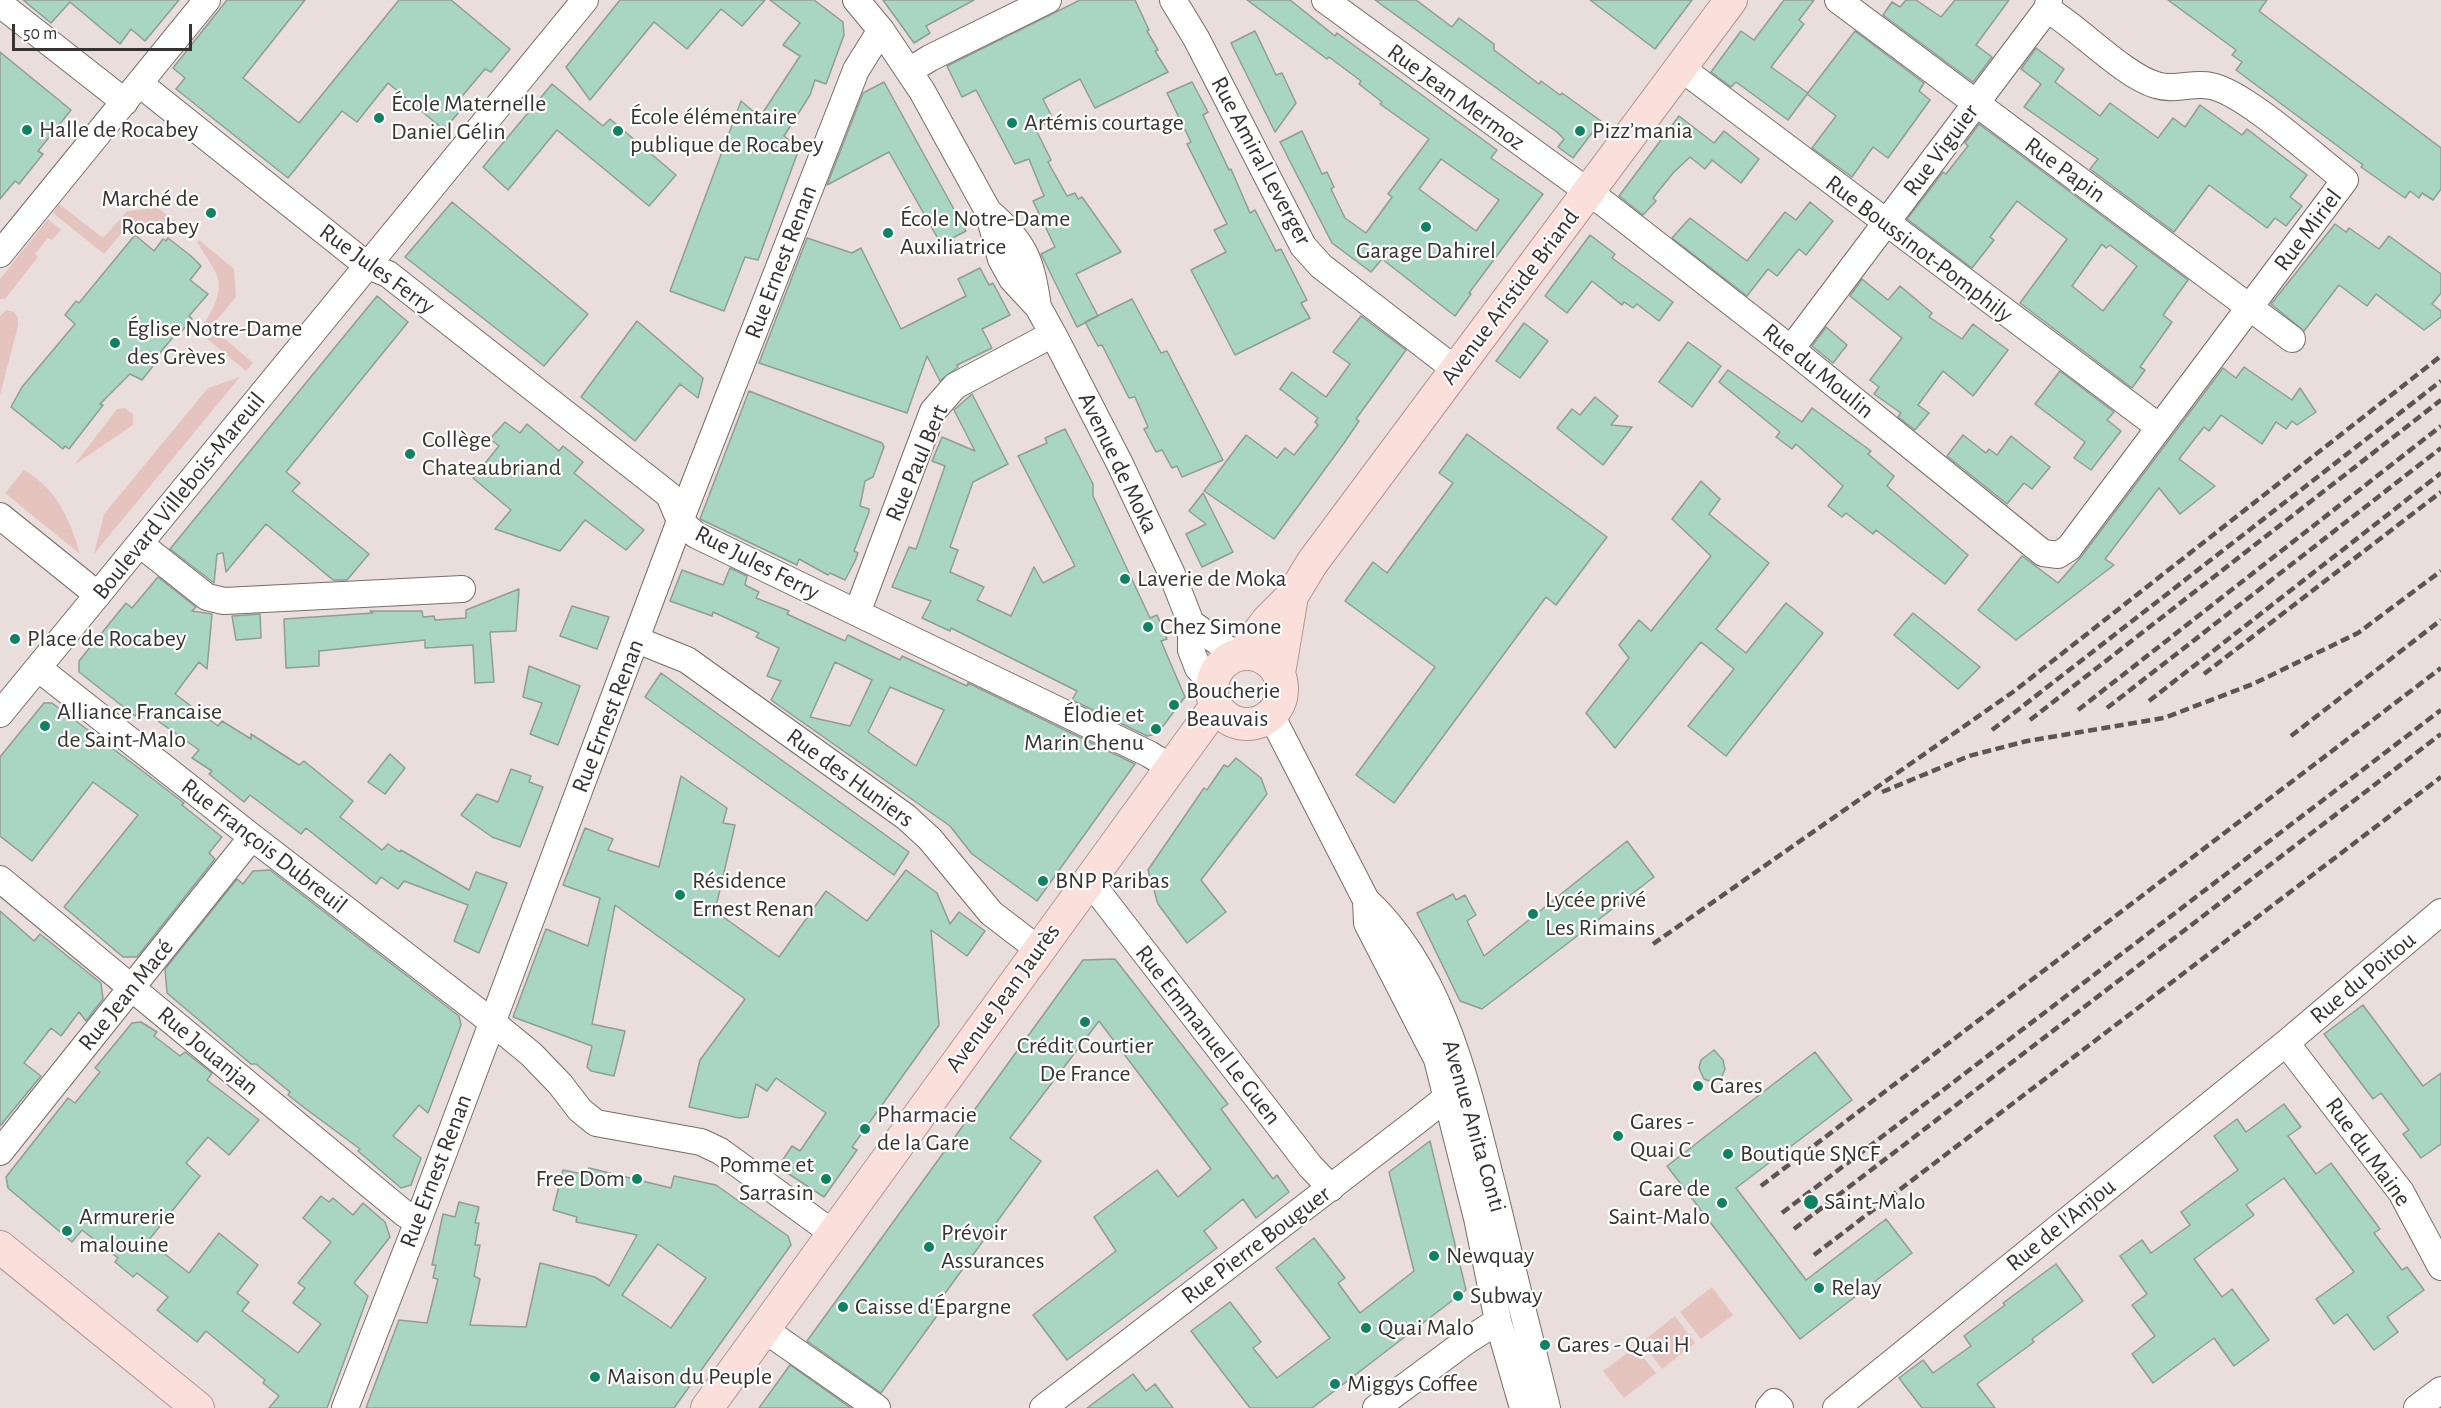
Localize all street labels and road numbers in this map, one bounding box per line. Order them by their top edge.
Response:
street label: Rue Jean Mermoz [1382,37,1530,157]
street label: Rue Amiral Leverger [1204,72,1318,250]
street label: Rue Viguier [1897,98,1985,202]
street label: Rue Papin [2019,131,2111,209]
street label: Rue Boussinot-Pomphily [1820,169,2018,329]
street label: Rue Ernest Renan [738,181,824,343]
street label: Rue Miriel [2268,183,2348,277]
street label: Avenue Aristide Briand [1434,203,1586,391]
street label: Rue Jules Ferry [314,217,440,321]
street label: Rue du Moulin [1756,317,1880,425]
street label: Boulevard Villebois-Mareuil [86,387,272,605]
street label: Avenue de Moka [1071,388,1165,538]
street label: Rue Paul Bert [879,400,955,526]
street label: Rue Jules Ferry [690,519,824,607]
street label: Rue Ernest Renan [565,635,651,797]
street label: Rue des Huniers [781,722,919,834]
street label: Rue François Dubreuil [175,772,353,920]
street label: Avenue Jean Jaurès [939,918,1067,1078]
street label: Rue du Poitou [2304,925,2422,1031]
street label: Rue Jean Macé [72,933,180,1057]
street label: Rue Emmanuel Le Guen [1129,939,1287,1131]
street label: Rue Jouanjan [151,1000,265,1102]
street label: Avenue Anita Conti [1436,1037,1512,1215]
street label: Rue Ernest Renan [393,1090,479,1252]
street label: Rue du Maine [2319,1092,2417,1212]
street label: Rue de l'Anjou [2000,1172,2122,1278]
street label: Rue Pierre Bouguer [1176,1180,1336,1310]

